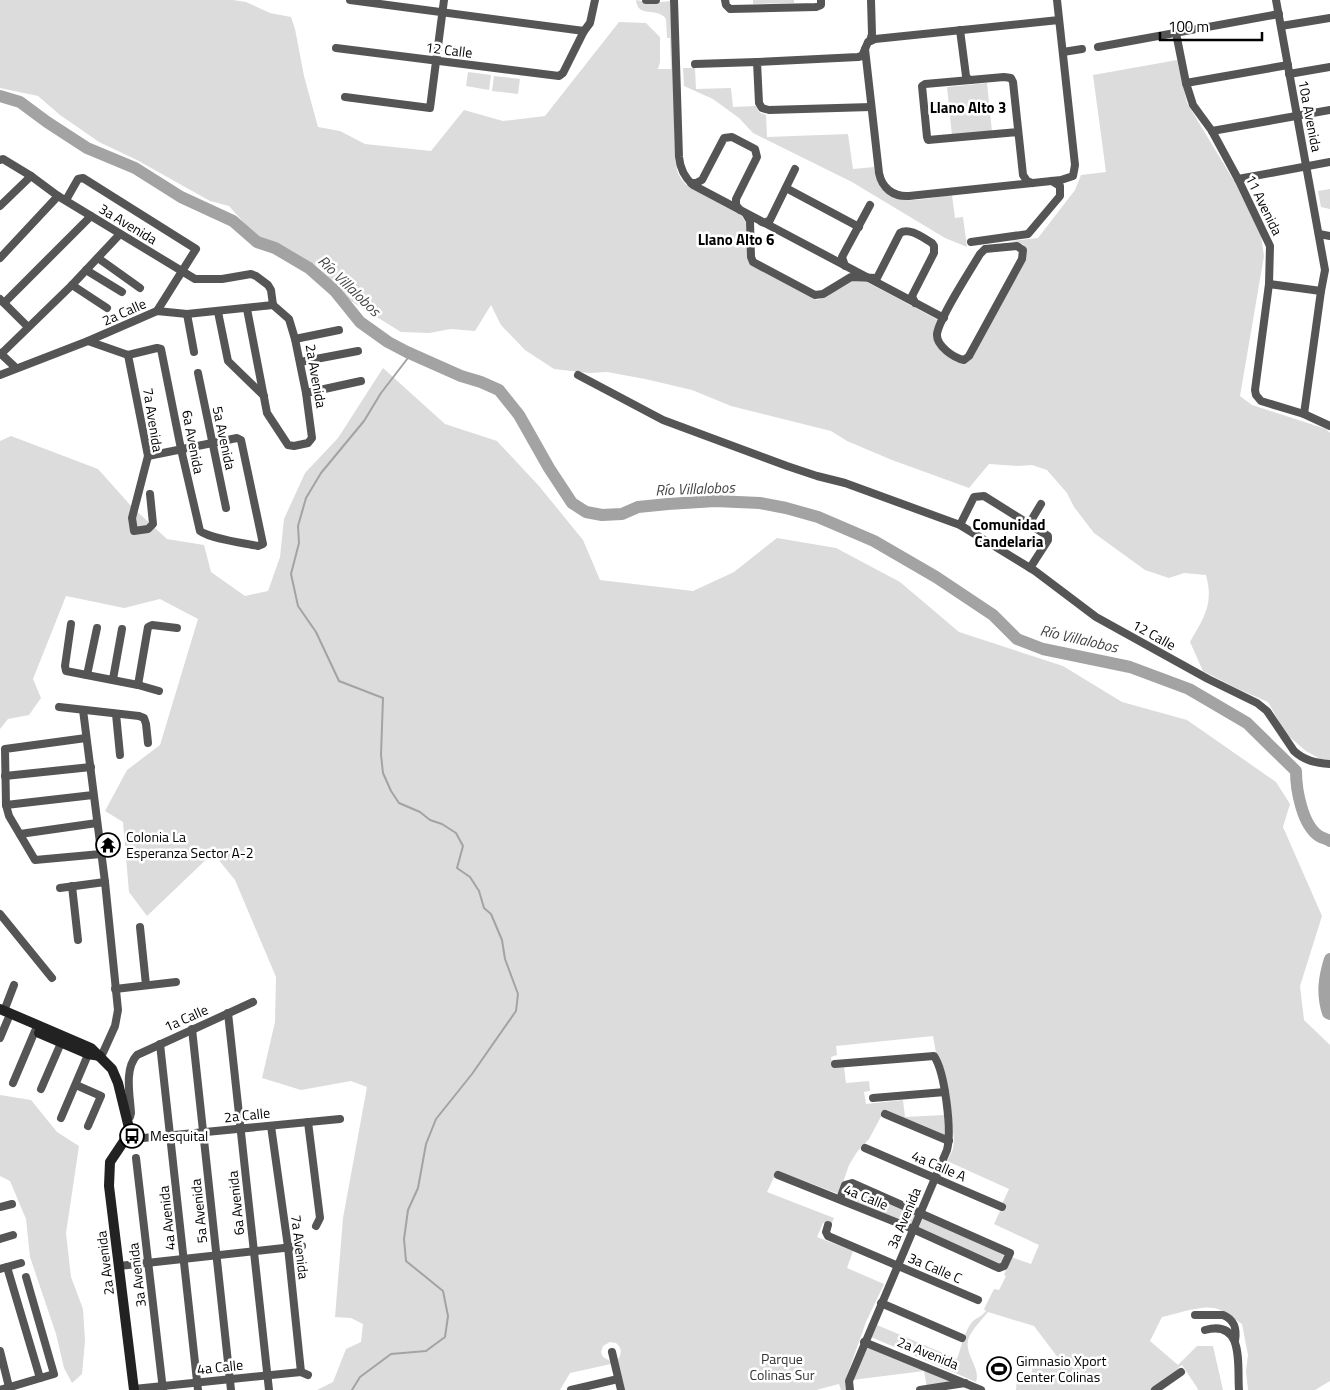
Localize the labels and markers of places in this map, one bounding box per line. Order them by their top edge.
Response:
place label: Colonia La Esperanza Sector A-2 [126,826,254,863]
temple icon: Colonia La Esperanza Sector A-2 [95,832,121,858]
bus stop icon: Mesquital [119,1123,145,1149]
place label: Mesquital [150,1125,208,1146]
place label: Gimnasio Xport Center Colinas [1016,1350,1106,1387]
sports icon: Gimnasio Xport Center Colinas [986,1356,1012,1382]

